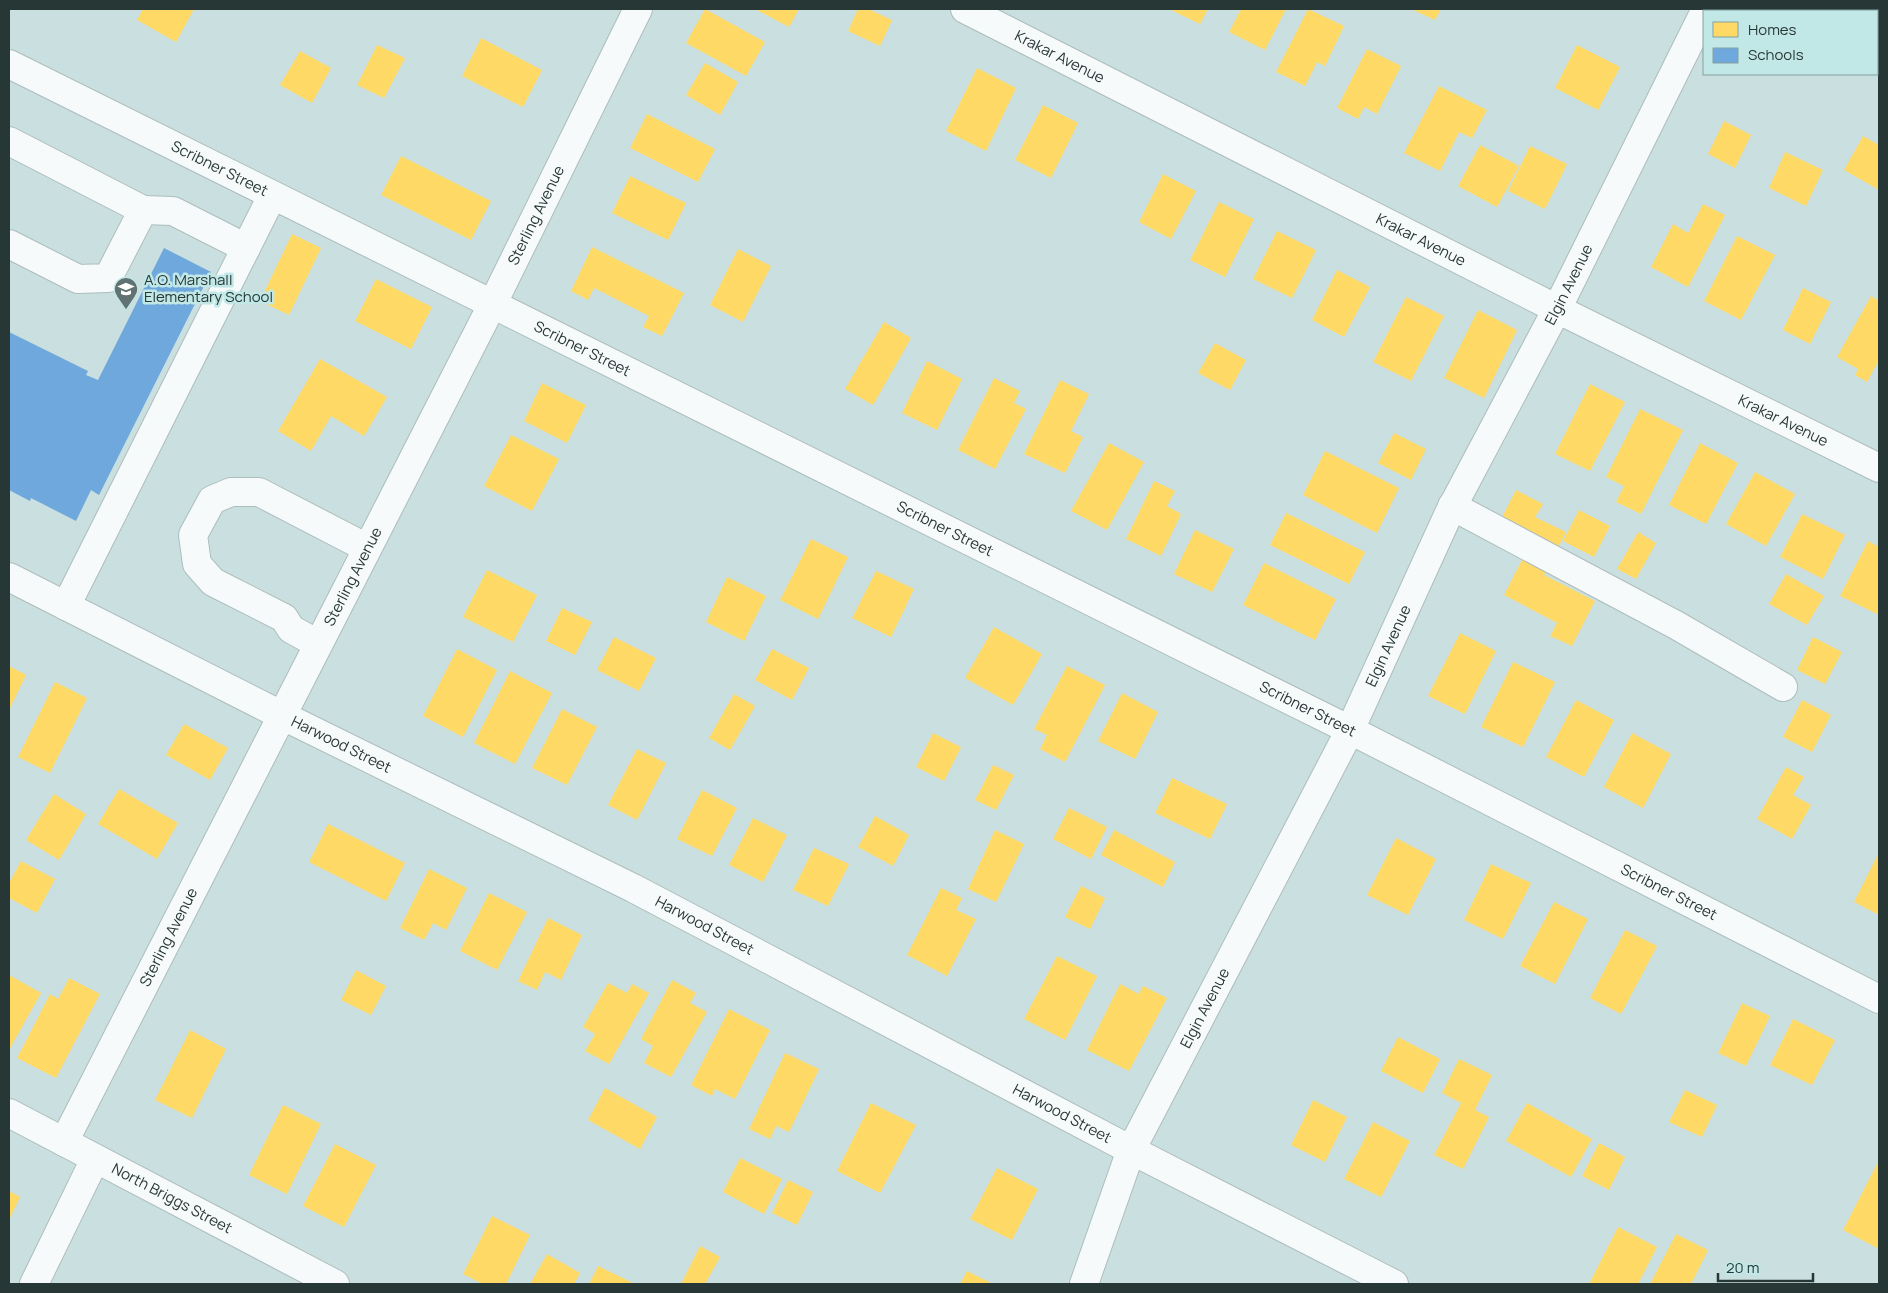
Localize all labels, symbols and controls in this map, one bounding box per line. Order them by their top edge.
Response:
legend [1703,10,1878,75]
text: Homes [1748,19,1797,40]
street label: Krakar Avenue [1011,25,1108,88]
text: Schools [1748,44,1804,65]
street label: Scribner Street [168,135,272,201]
street label: Sterling Avenue [502,162,569,268]
street label: Krakar Avenue [1373,208,1470,271]
street label: Elgin Avenue [1539,240,1598,329]
place label: A.O. Marshall Elementary School [144,269,273,307]
school or university icon: A.O. Marshall Elementary School [113,276,139,310]
street label: Scribner Street [530,315,634,381]
street label: Krakar Avenue [1735,389,1832,451]
street label: Scribner Street [893,495,997,561]
street label: Sterling Avenue [319,523,387,629]
street label: Elgin Avenue [1360,601,1416,690]
street label: Scribner Street [1256,676,1360,741]
street label: Harwood Street [288,711,395,778]
street label: Scribner Street [1617,858,1721,925]
street label: Sterling Avenue [134,884,202,990]
street label: Harwood Street [652,890,758,960]
street label: Elgin Avenue [1175,964,1234,1052]
street label: Harwood Street [1009,1079,1115,1148]
street label: North Briggs Street [108,1158,236,1238]
scale bar [1718,1250,1813,1282]
text: 20 m [1726,1257,1759,1278]

